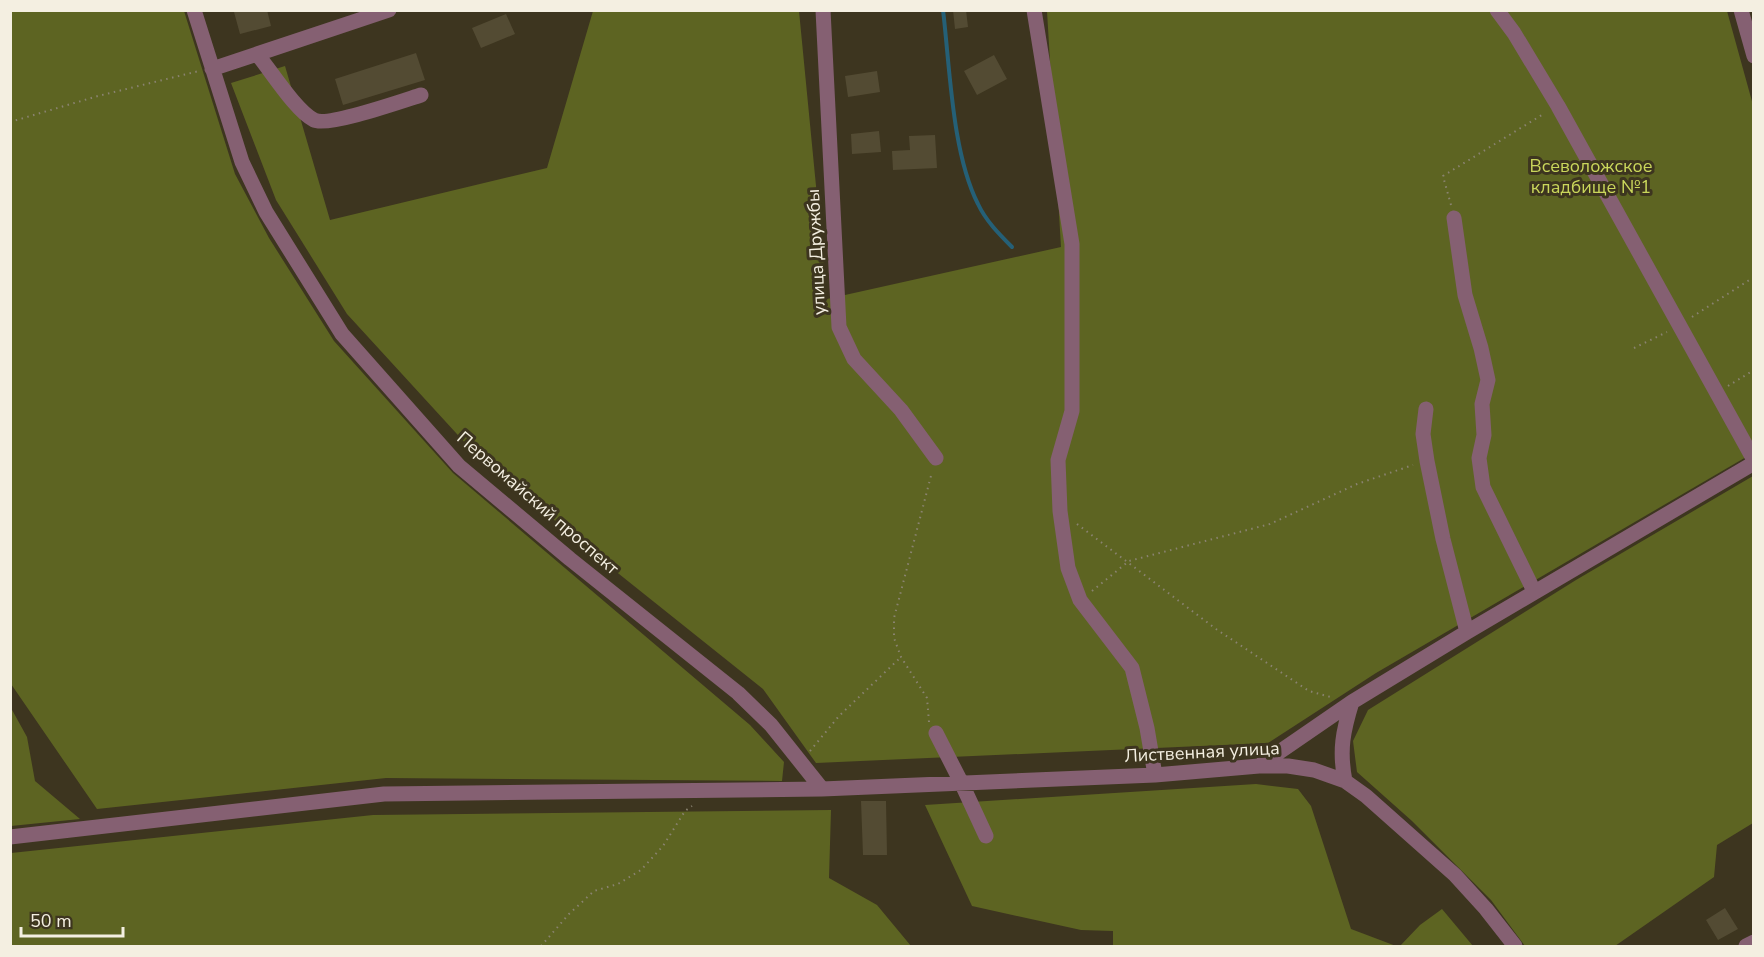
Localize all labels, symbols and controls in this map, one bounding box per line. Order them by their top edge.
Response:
park label: Всеволожское кладбище №1 [1530,154,1652,199]
street label: улица Дружбы [801,188,831,316]
street label: Первомайский проспект [452,426,624,580]
street label: Лиственная улица [1124,736,1280,768]
scale bar [21,900,123,938]
text: 50 m [30,909,72,933]

